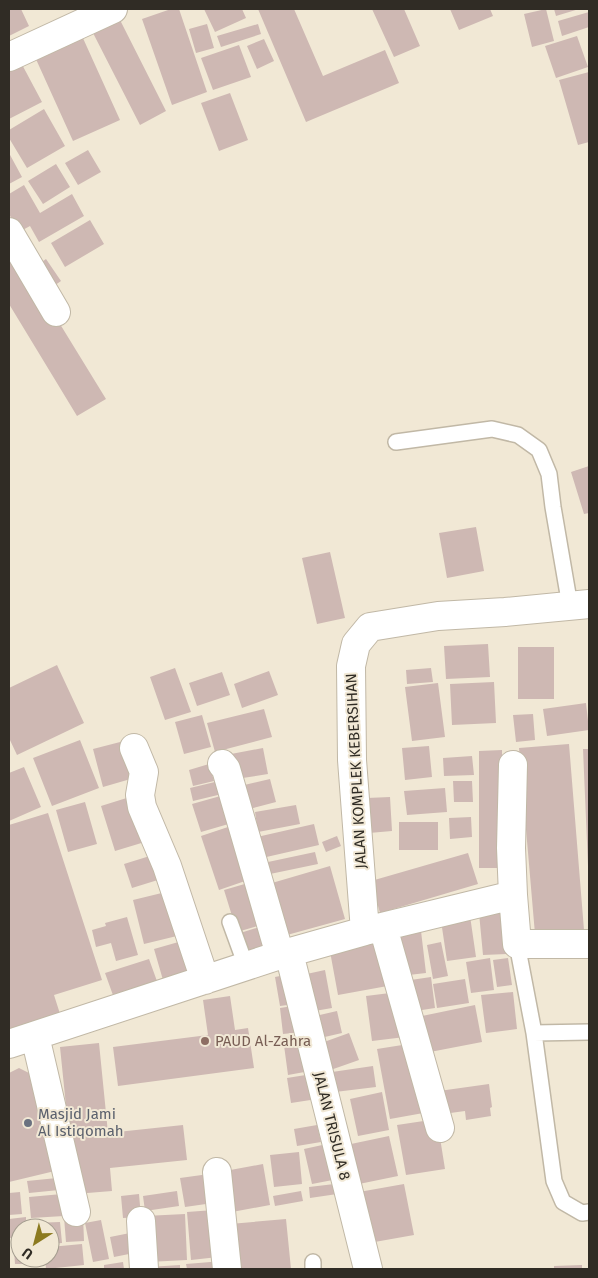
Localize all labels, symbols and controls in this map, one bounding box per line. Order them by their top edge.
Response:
street label: JALAN KOMPLEK KEBERSIHAN [342,673,370,869]
place label: PAUD Al-Zahra [215,1032,311,1050]
marker: PAUD Al-Zahra [199,1035,211,1047]
street label: JALAN TRISULA 8 [310,1070,354,1182]
place label: Masjid Jami Al Istiqomah [38,1105,124,1140]
marker: Masjid Jami Al Istiqomah [22,1117,34,1129]
north arrow [10,1218,60,1268]
text: U [19,1244,36,1263]

